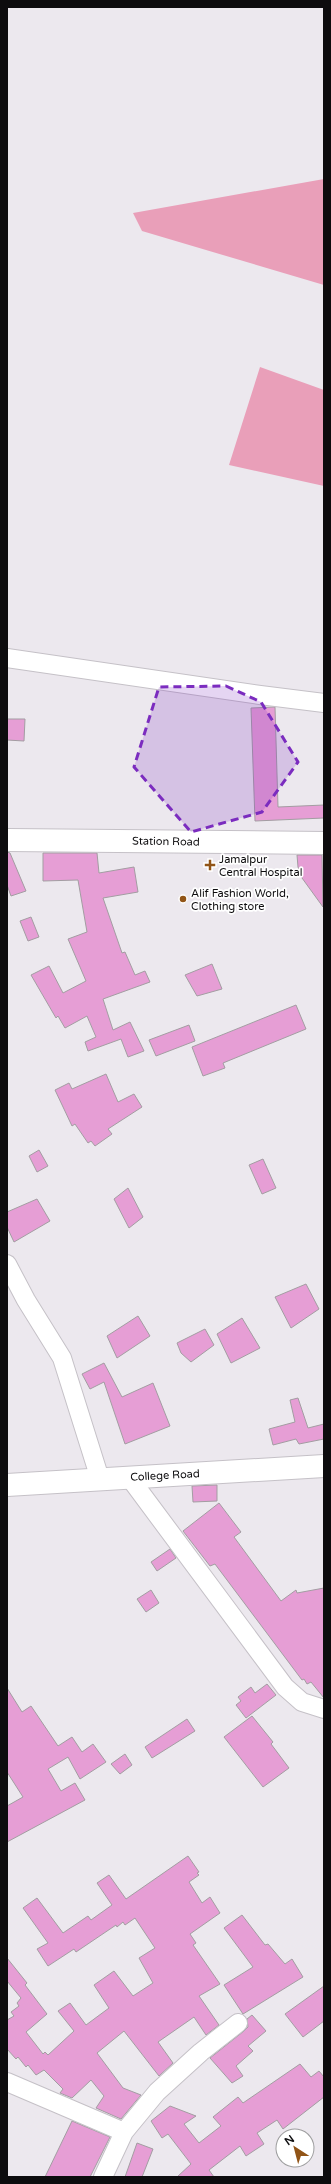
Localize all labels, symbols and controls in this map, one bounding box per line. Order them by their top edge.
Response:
street label: Station Road [132,834,200,849]
place label: Jamalpur Central Hospital [219,853,302,879]
marker: Jamalpur Central Hospital [204,859,216,871]
place label: Alif Fashion World, Clothing store [191,887,289,913]
marker: Alif Fashion World, Clothing store [178,894,188,904]
street label: College Road [130,1467,200,1484]
north arrow [275,2128,315,2168]
text: N [282,2132,297,2148]

